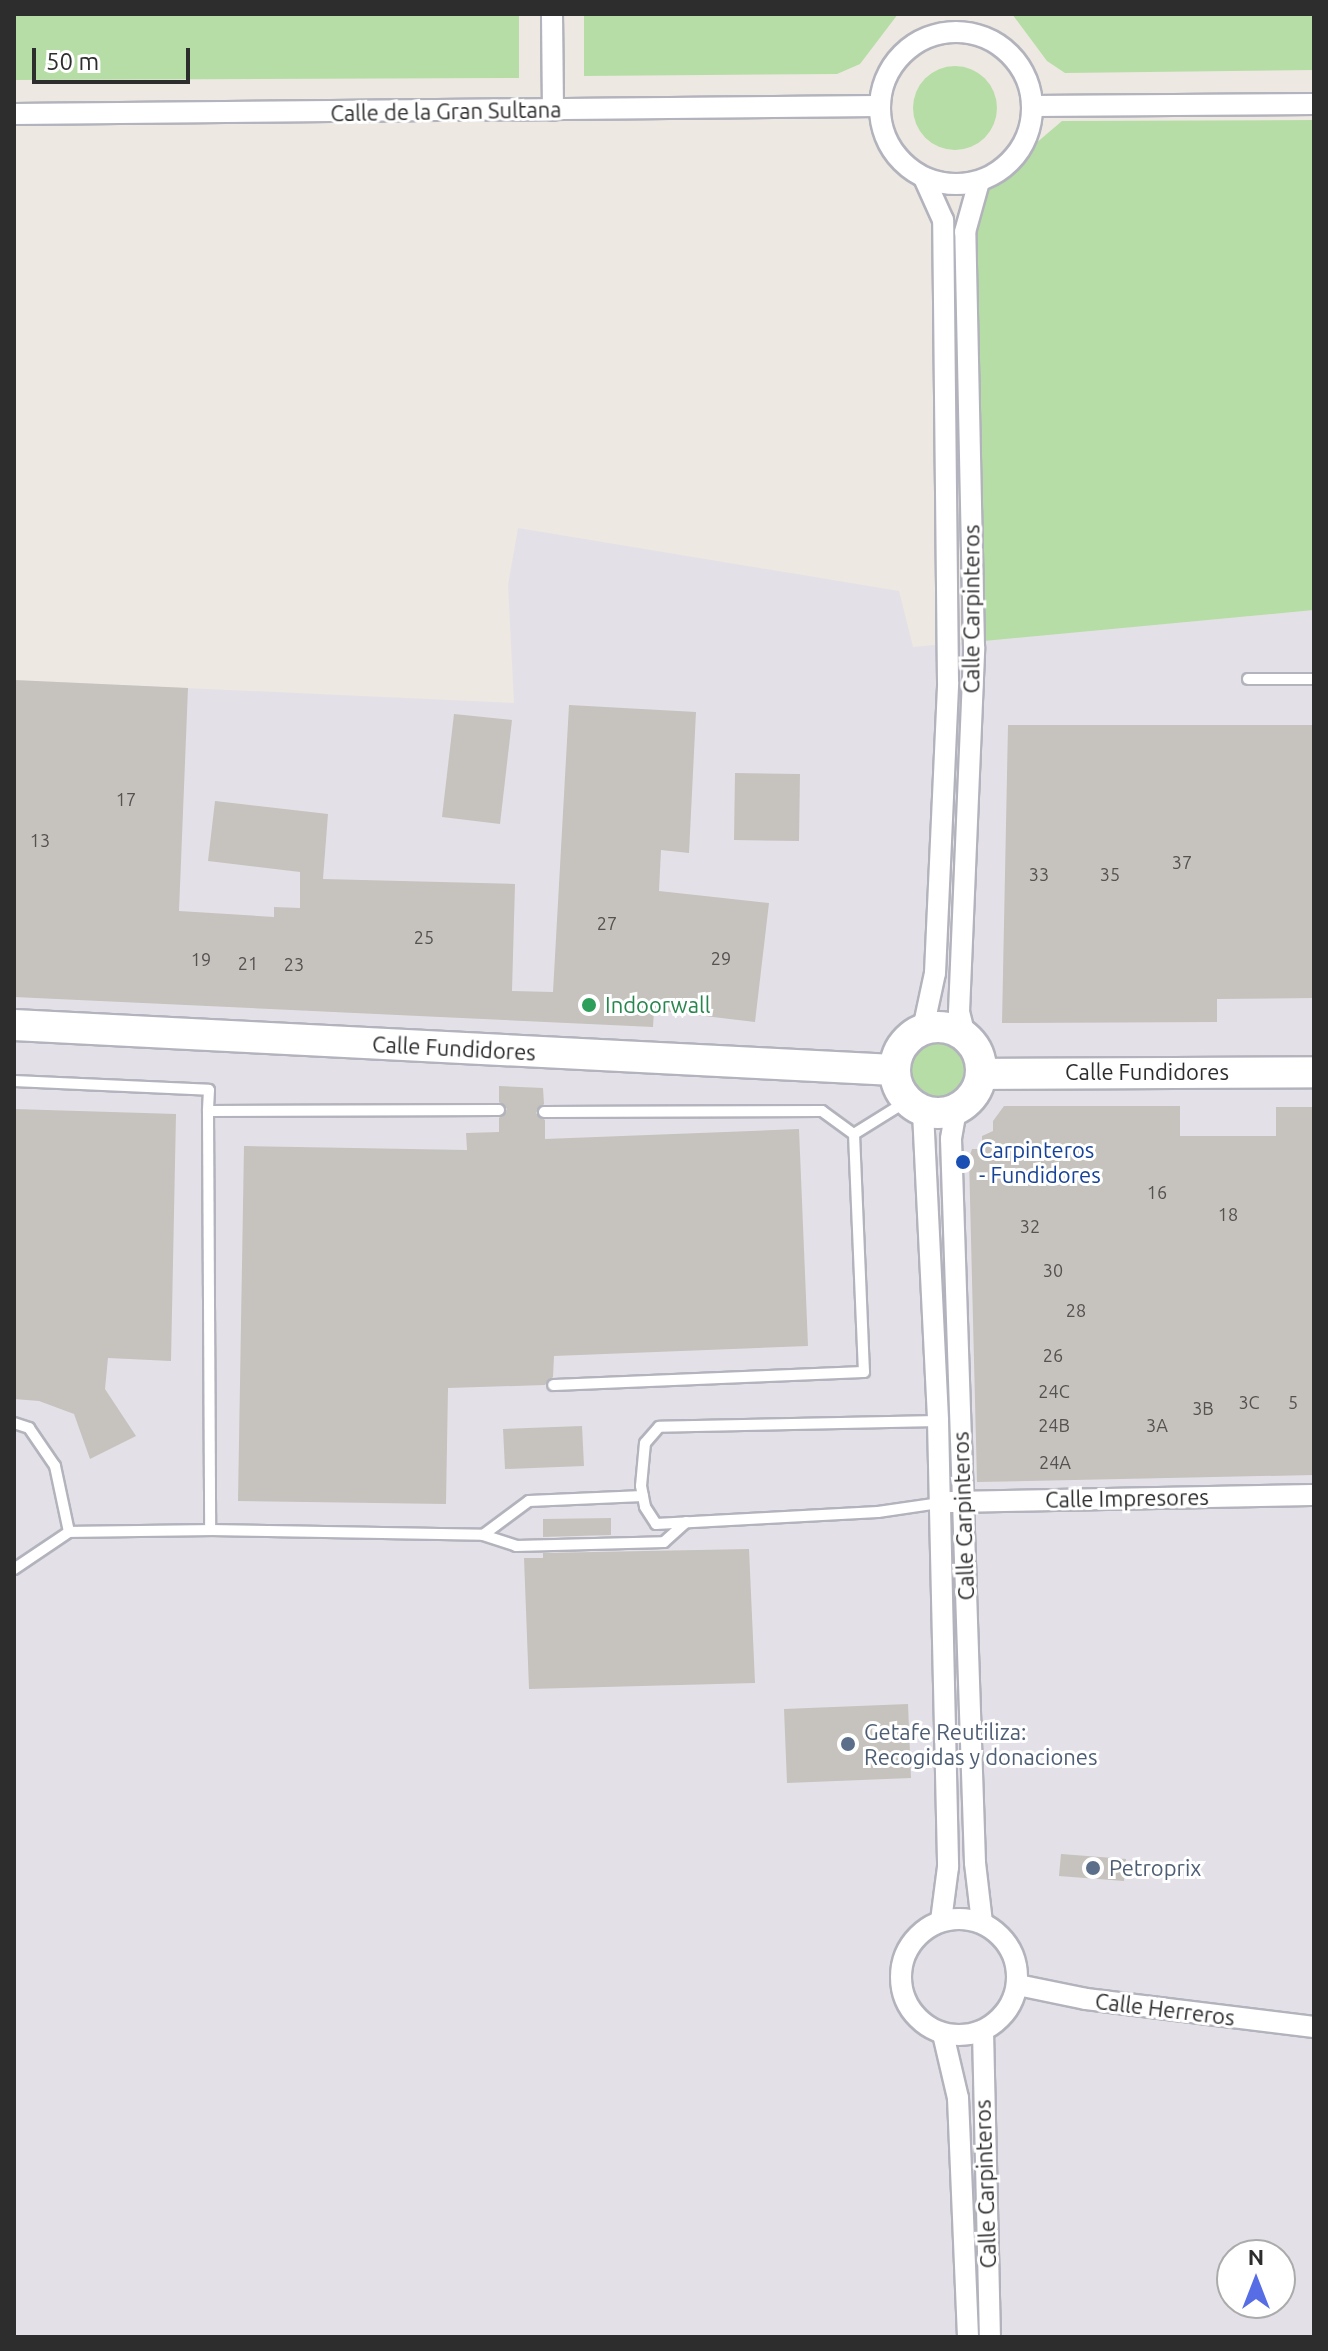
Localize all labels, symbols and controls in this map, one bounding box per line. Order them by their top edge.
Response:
scale bar [36,32,194,82]
text: 50 m [46,48,99,75]
street label: Calle de la Gran Sultana [330,96,562,126]
street label: Calle Carpinteros [958,525,984,693]
house number: 17 [116,788,136,810]
house number: 13 [30,829,50,851]
house number: 37 [1172,851,1192,873]
house number: 33 [1029,863,1049,885]
house number: 35 [1100,863,1120,885]
house number: 27 [597,912,617,934]
house number: 25 [414,926,434,948]
house number: 29 [711,947,731,969]
house number: 19 [191,948,211,970]
house number: 21 [238,952,258,974]
house number: 23 [284,953,304,975]
place label: Indoorwall [605,992,710,1018]
marker: Indoorwall [580,996,598,1014]
street label: Calle Fundidores [371,1031,537,1065]
street label: Calle Fundidores [1065,1059,1229,1085]
place label: Carpinteros - Fundidores [979,1136,1101,1188]
marker: Carpinteros - Fundidores [954,1153,972,1171]
house number: 16 [1147,1181,1167,1203]
house number: 18 [1218,1203,1238,1225]
house number: 32 [1020,1215,1040,1237]
house number: 30 [1043,1259,1063,1281]
house number: 28 [1066,1299,1086,1321]
house number: 26 [1043,1344,1063,1366]
house number: 24C [1038,1380,1070,1402]
house number: 3C [1238,1391,1260,1413]
house number: 5 [1288,1391,1298,1413]
house number: 3B [1192,1397,1214,1419]
house number: 24B [1038,1414,1070,1436]
house number: 3A [1146,1414,1168,1436]
street label: Calle Carpinteros [947,1431,979,1601]
house number: 24A [1039,1451,1071,1473]
street label: Calle Impresores [1045,1483,1209,1513]
place label: Getafe Reutiliza: Recogidas y donaciones [864,1718,1098,1770]
marker: Getafe Reutiliza: Recogidas y donaciones [839,1735,857,1753]
place label: Petroprix [1109,1855,1201,1881]
marker: Petroprix [1084,1859,1102,1877]
street label: Calle Herreros [1094,1987,1236,2031]
street label: Calle Carpinteros [969,2099,1001,2269]
north arrow [1216,2239,1296,2319]
text: N [1248,2244,1264,2269]

